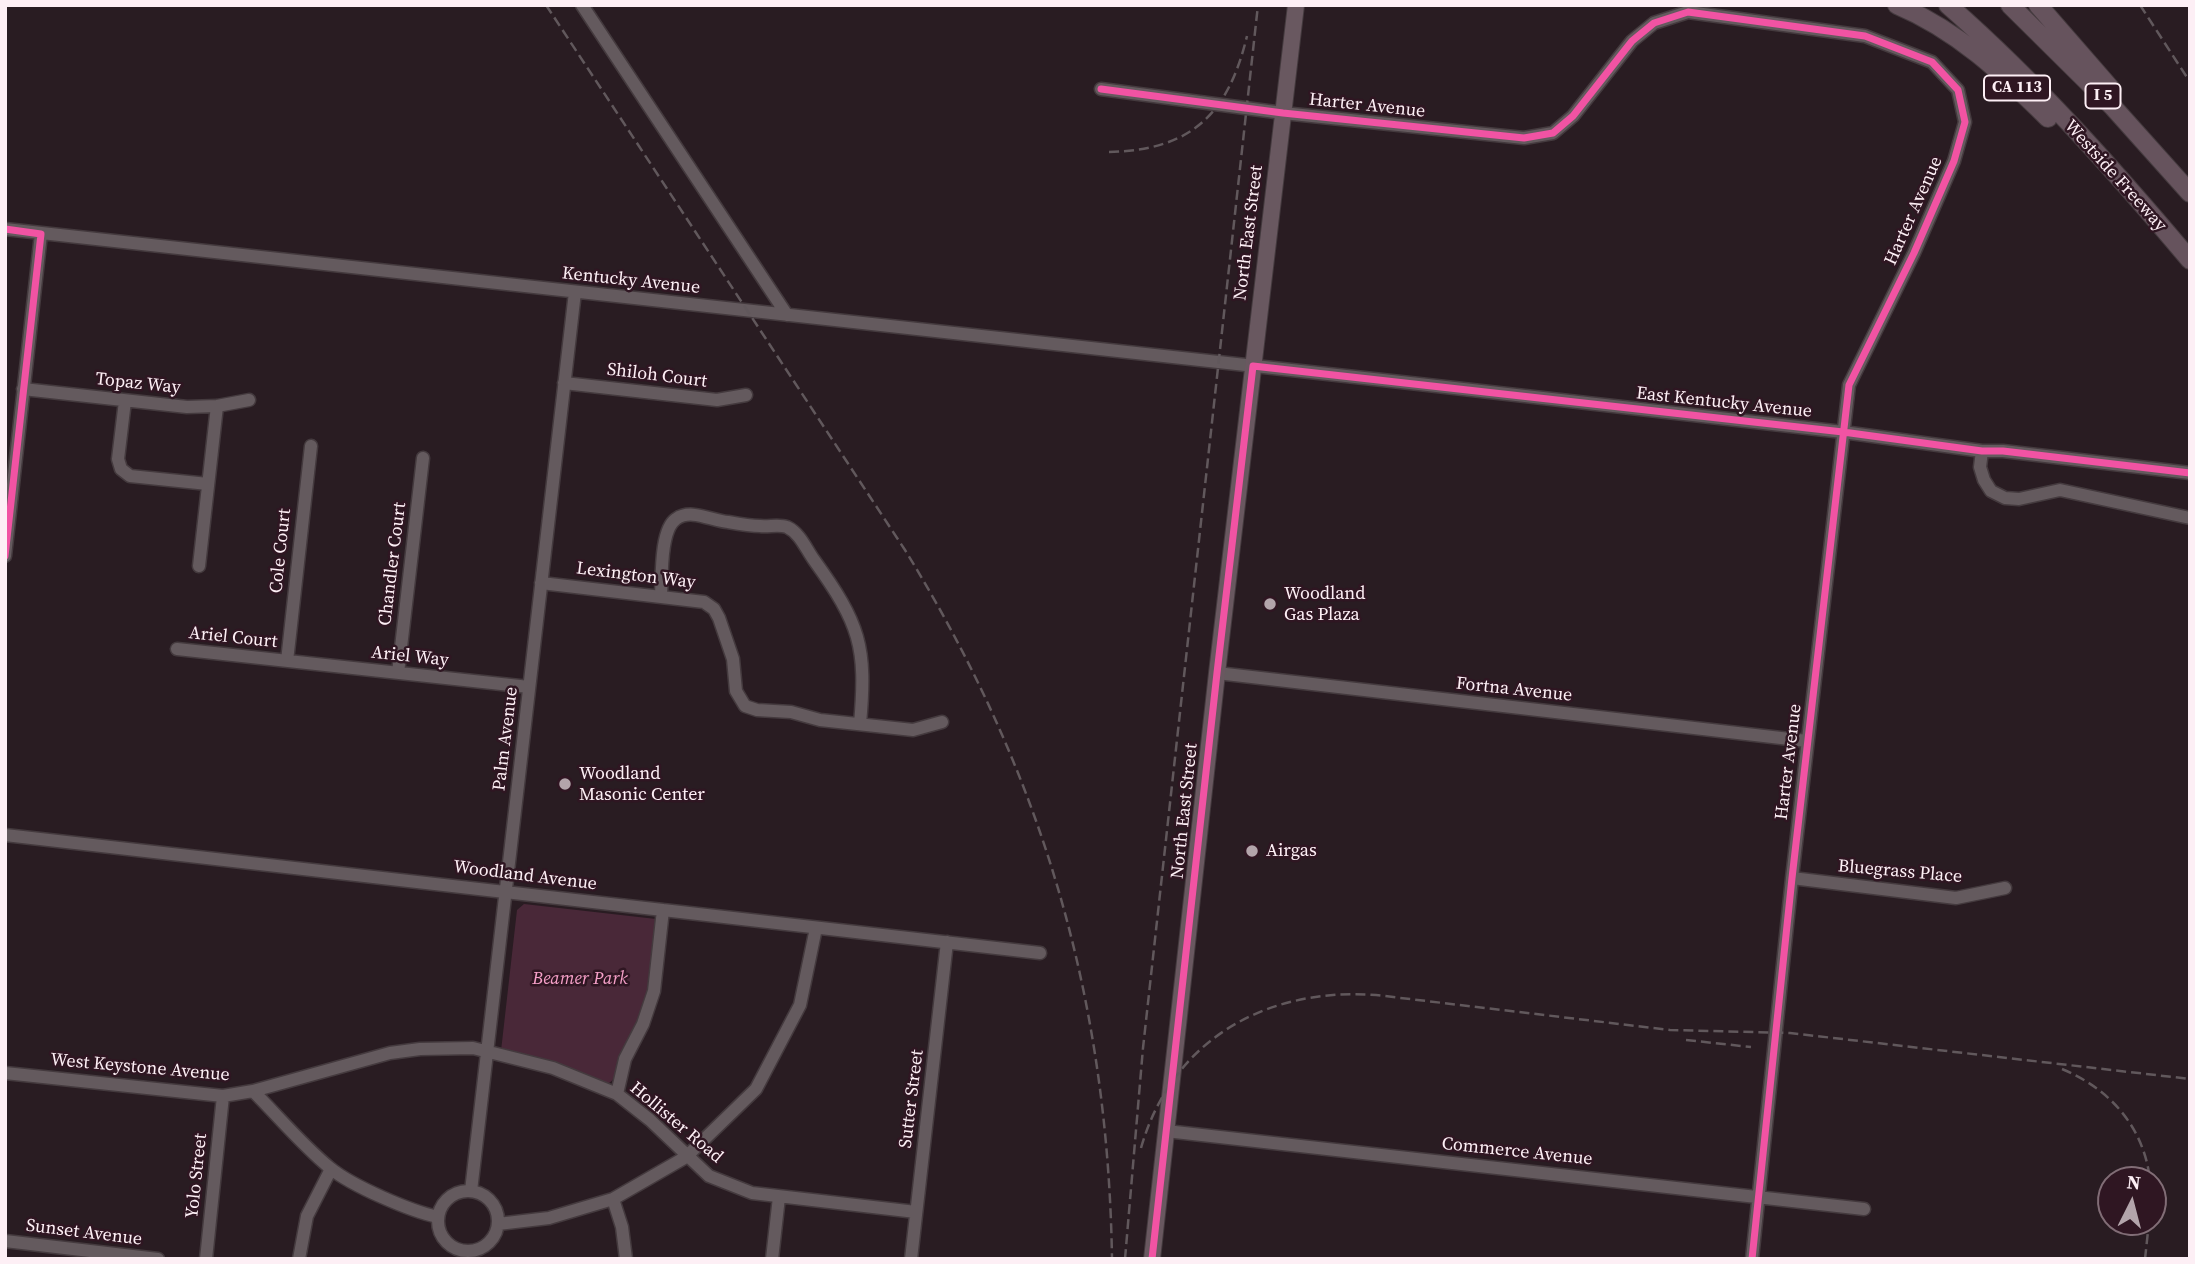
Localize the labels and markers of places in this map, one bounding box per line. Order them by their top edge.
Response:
place label: Woodland Gas Plaza [1284,583,1365,626]
marker: Woodland Gas Plaza [1262,596,1278,612]
place label: Woodland Masonic Center [579,763,705,806]
marker: Woodland Masonic Center [557,776,573,792]
place label: Airgas [1266,840,1317,862]
marker: Airgas [1244,843,1260,859]

